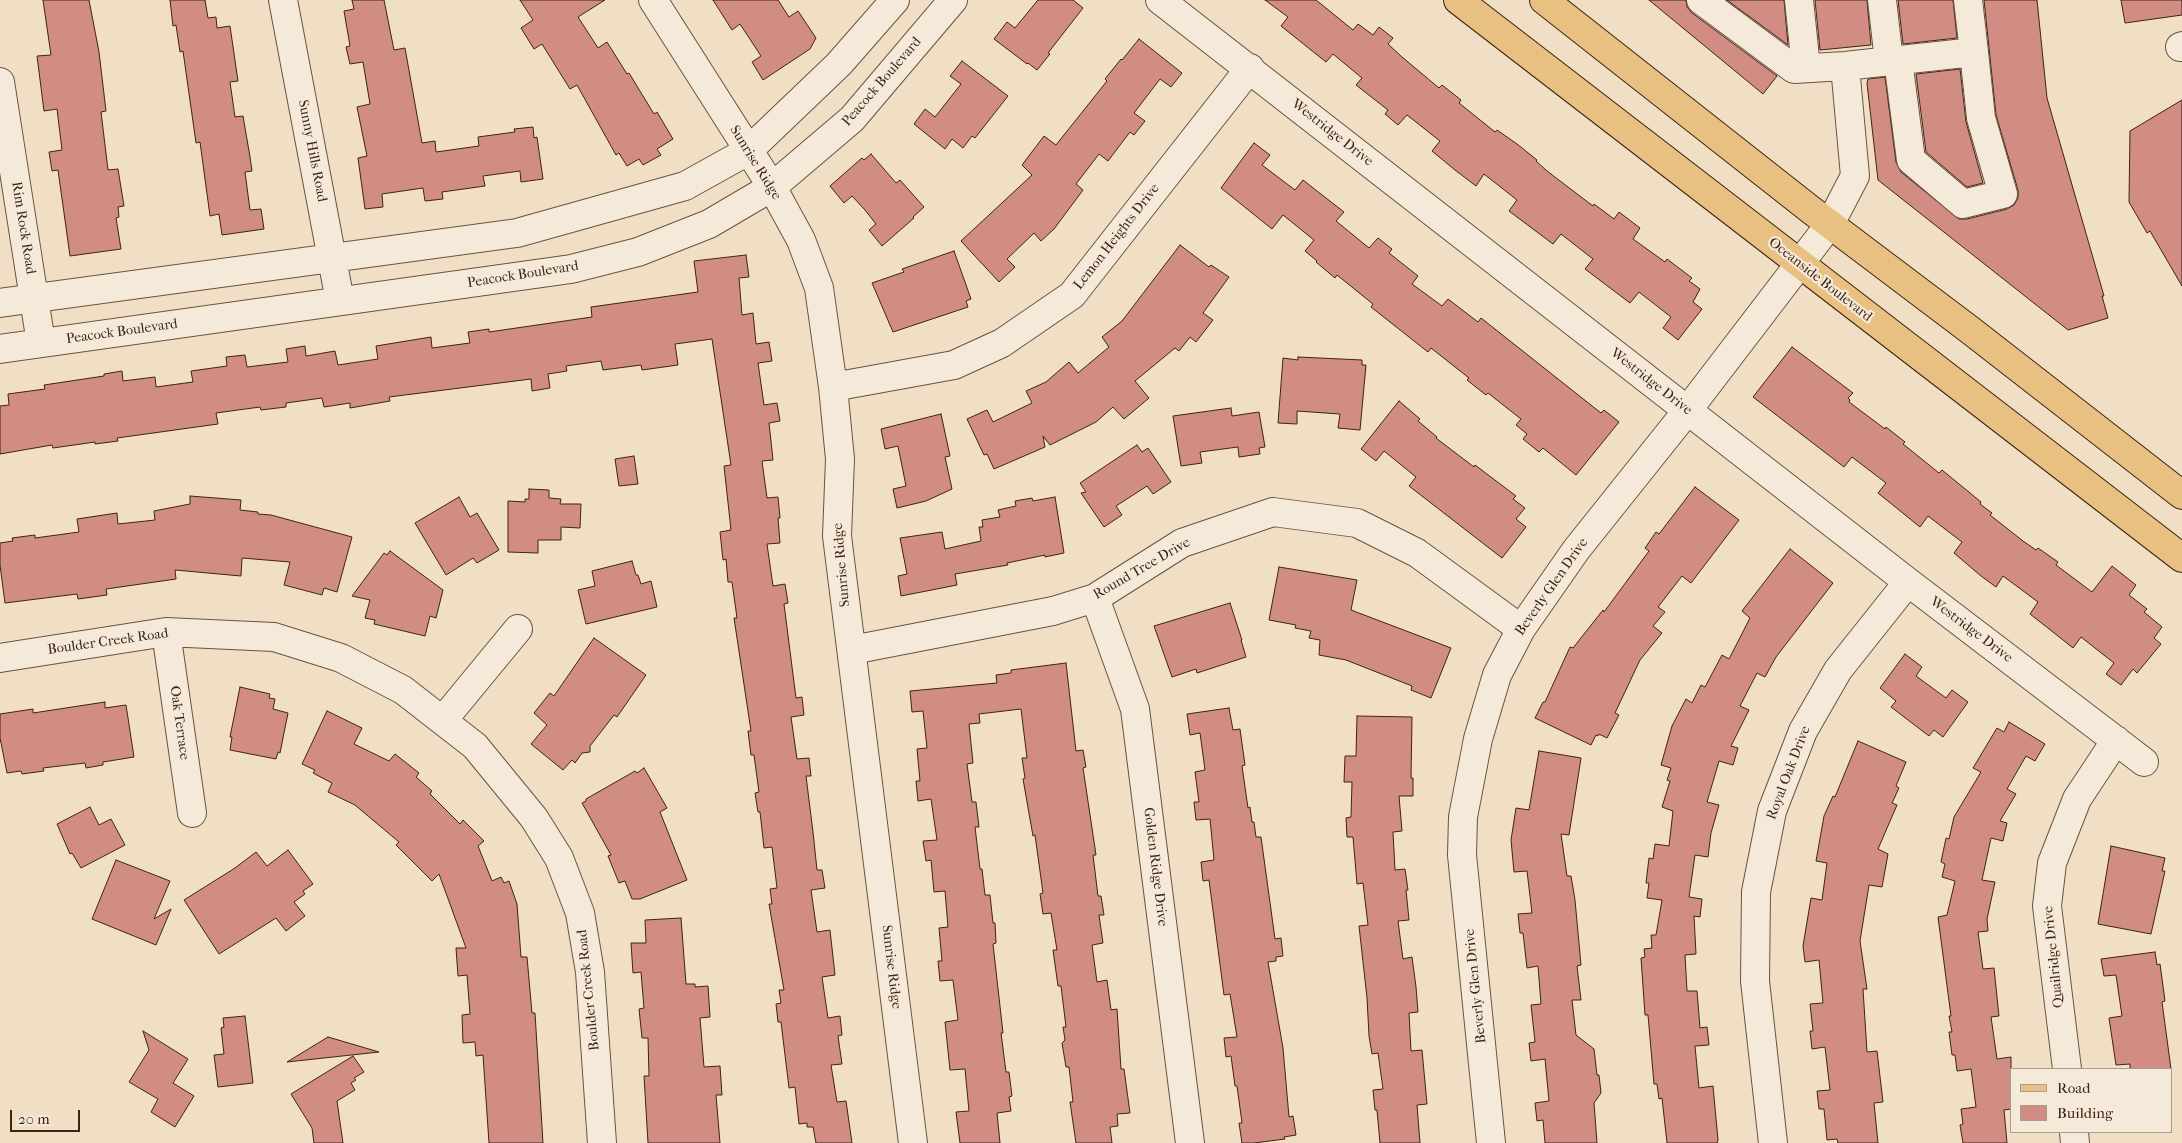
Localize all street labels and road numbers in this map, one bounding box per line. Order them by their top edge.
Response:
street label: Peacock Boulevard [839,34,925,130]
street label: Westridge Drive [1288,96,1376,170]
street label: Sunny Hills Road [294,99,330,203]
street label: Sunrise Ridge [725,123,785,203]
street label: Rim Rock Road [7,181,39,275]
street label: Lemon Heights Drive [1070,181,1164,293]
street label: Oceanside Boulevard [1765,234,1875,326]
street label: Peacock Boulevard [466,258,580,292]
street label: Peacock Boulevard [65,316,179,348]
street label: Westridge Drive [1607,345,1695,419]
street label: Sunrise Ridge [830,522,854,608]
street label: Round Tree Drive [1091,534,1193,604]
street label: Beverly Glen Drive [1512,535,1592,639]
street label: Westridge Drive [1926,593,2016,667]
street label: Boulder Creek Road [47,625,169,659]
street label: Oak Terrace [166,685,192,761]
street label: Royal Oak Drive [1763,724,1815,822]
street label: Golden Ridge Drive [1139,807,1171,927]
street label: Quailridge Drive [2040,905,2068,1009]
street label: Sunrise Ridge [878,924,904,1010]
street label: Beverly Glen Drive [1462,928,1490,1044]
street label: Boulder Creek Road [574,929,604,1051]

